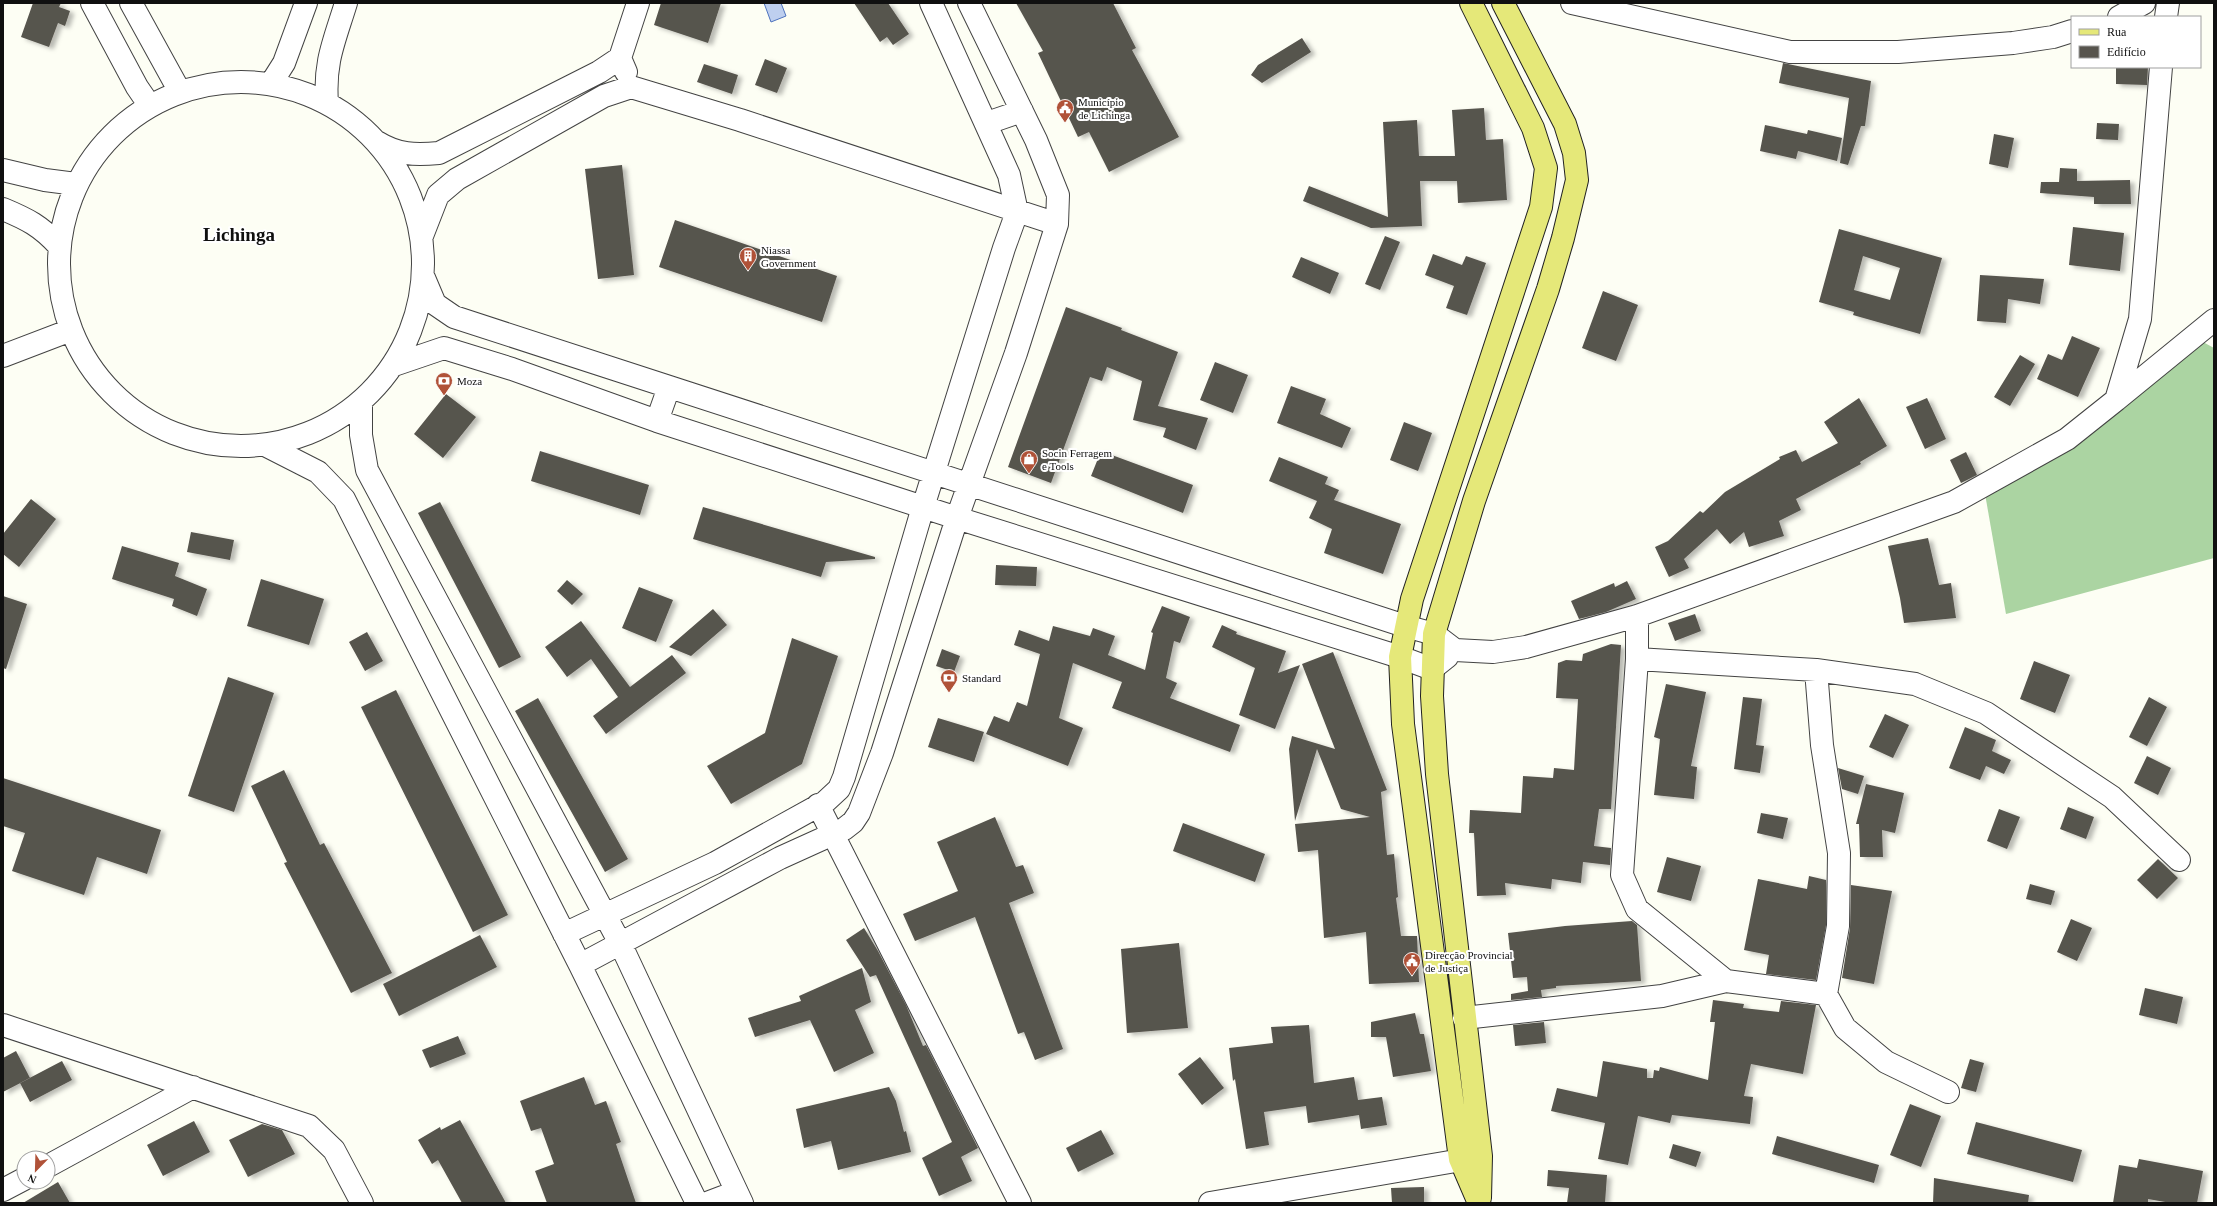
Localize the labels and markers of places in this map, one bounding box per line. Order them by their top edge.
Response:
place label: Município de Lichinga [1078,96,1130,121]
public building icon: Município de Lichinga [1055,98,1075,123]
place label: Niassa Government [761,244,816,269]
building icon: Niassa Government [738,246,758,271]
bank icon: Moza [434,371,454,396]
place label: Moza [457,375,482,387]
place label: Socin Ferragem e Tools [1042,447,1112,472]
shop icon: Socin Ferragem e Tools [1019,449,1039,474]
bank icon: Standard [939,668,959,693]
place label: Standard [962,672,1002,684]
place label: Direcção Provincial de Justiça [1425,949,1513,974]
public building icon: Direcção Provincial de Justiça [1402,951,1422,976]

